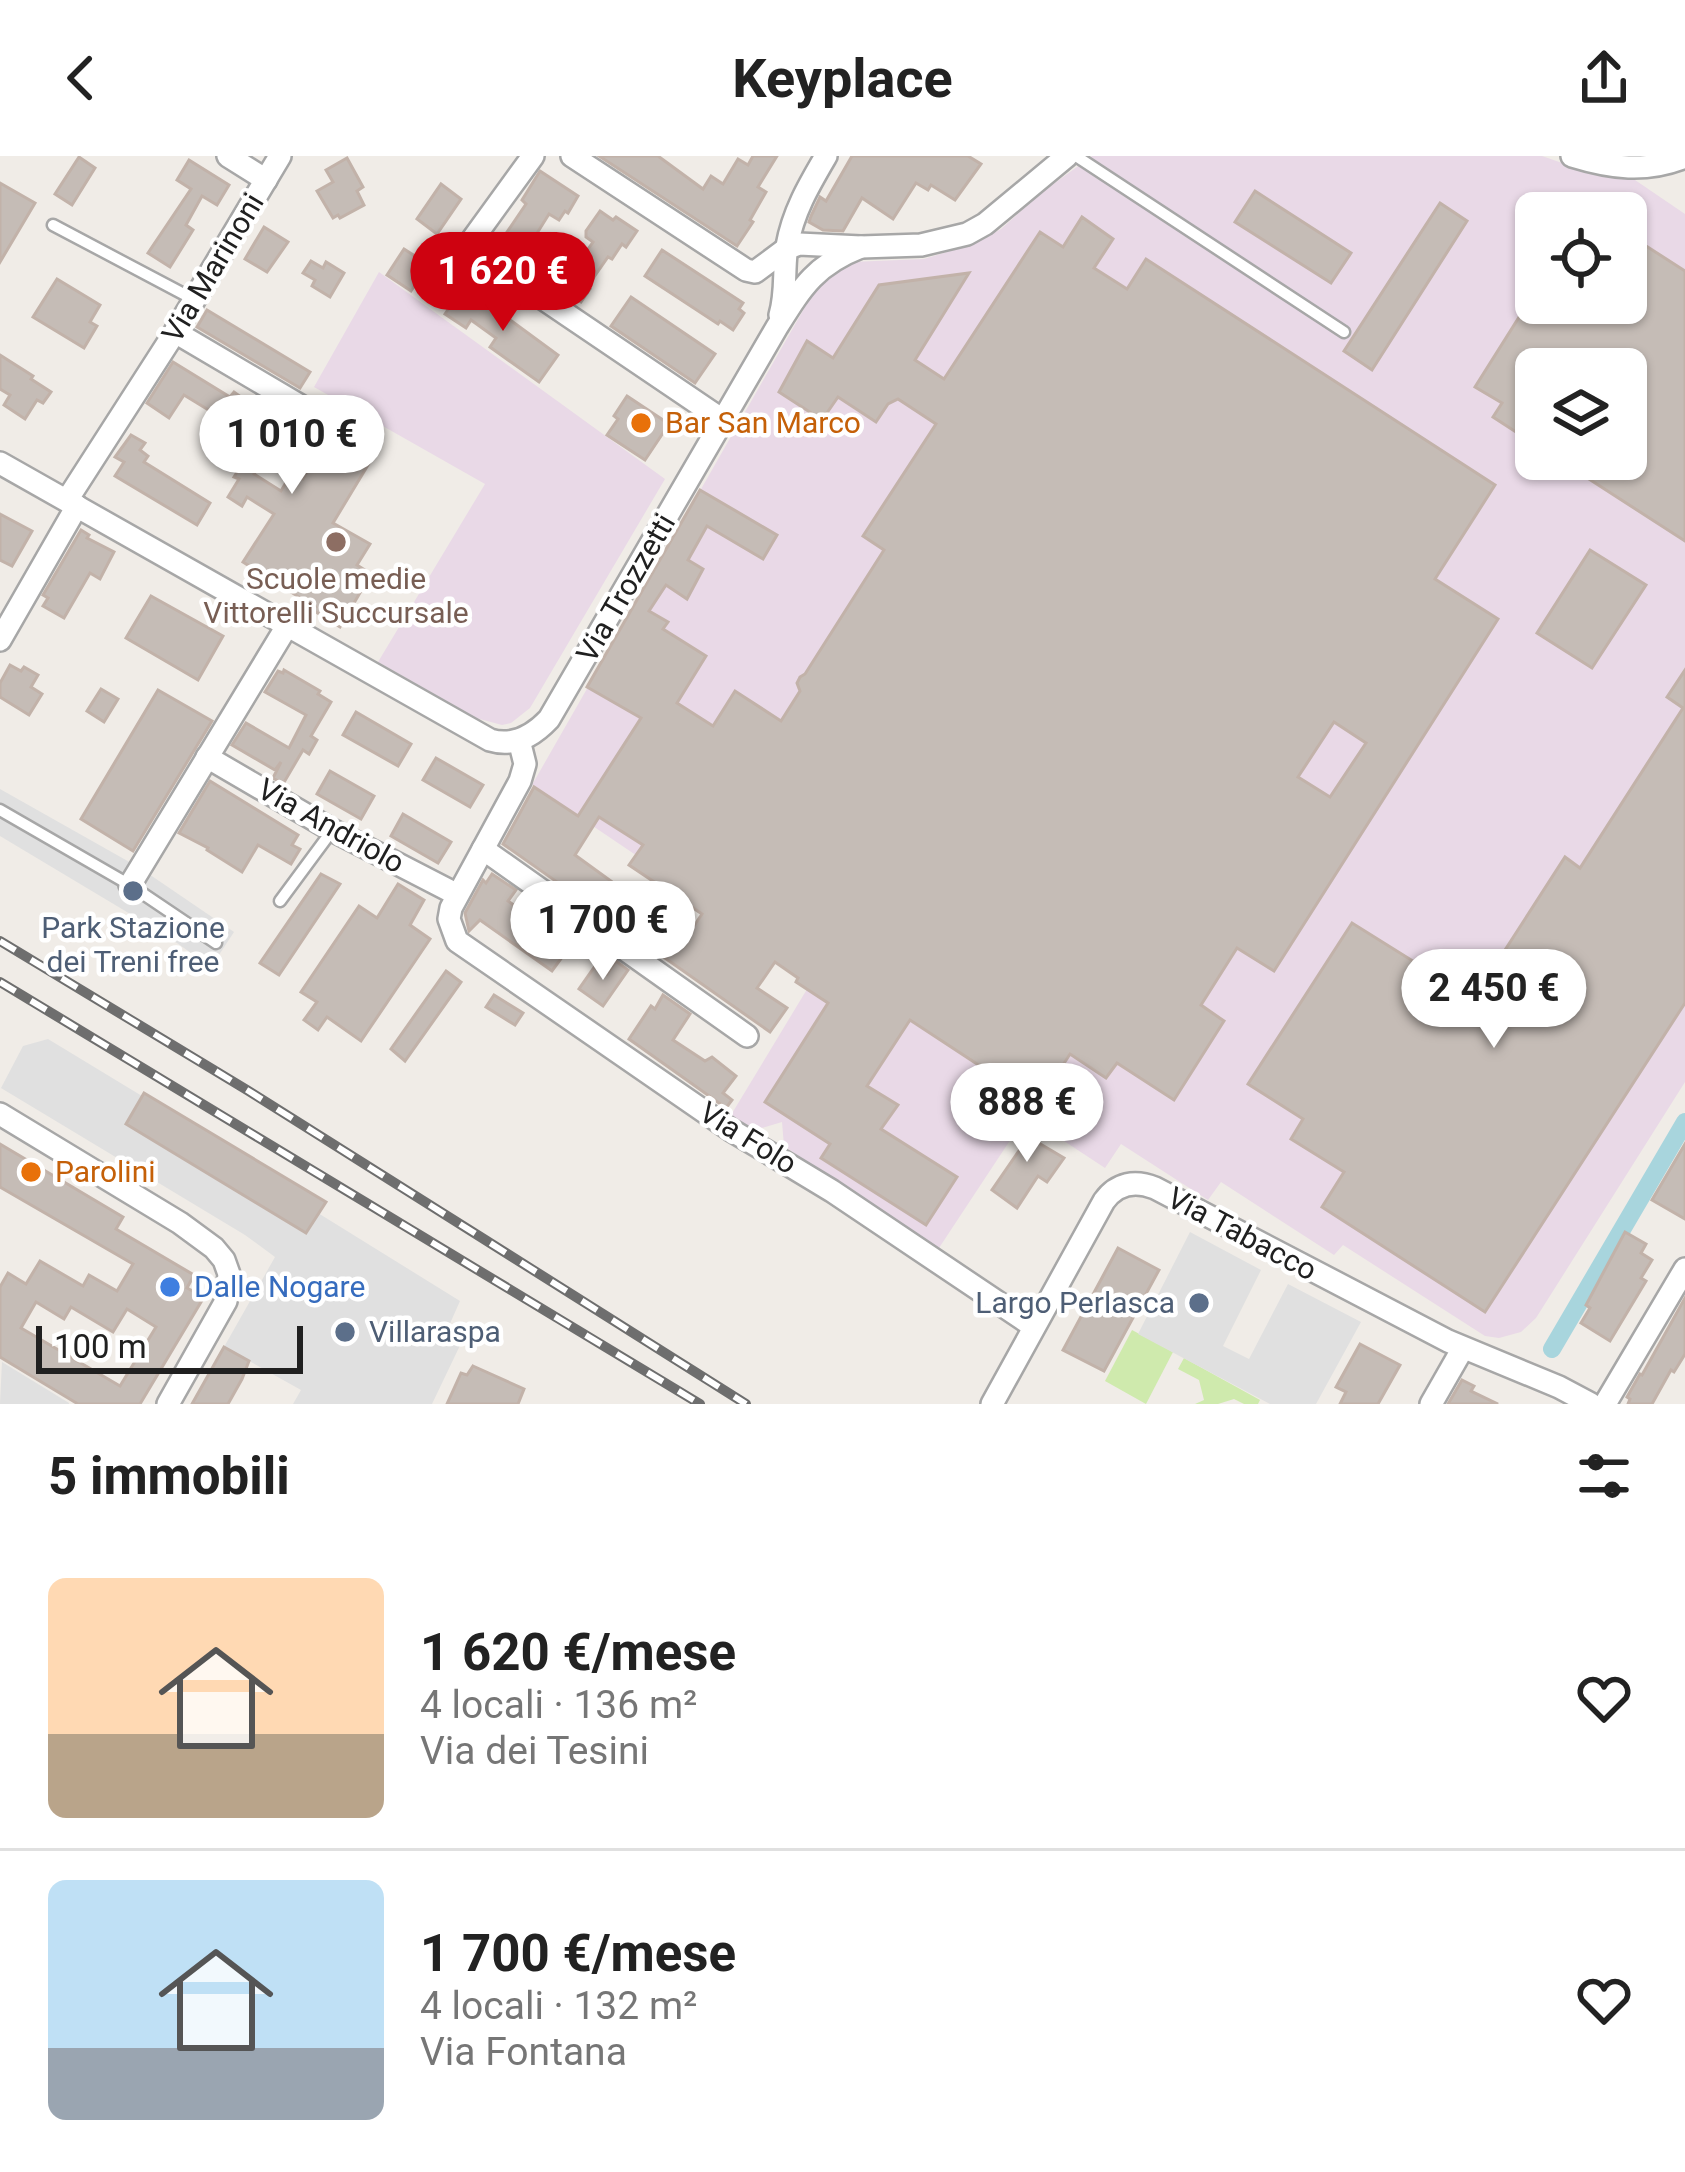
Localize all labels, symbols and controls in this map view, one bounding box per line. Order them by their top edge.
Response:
icon: back [48,45,114,111]
icon: share [1571,45,1637,111]
text: Keyplace [732,47,953,110]
street label: Via Marinoni [154,187,271,349]
map controls [1515,192,1647,480]
button: locate [1515,192,1647,324]
pin: 1 620 € [392,232,614,334]
text: 1 620 € [437,248,569,294]
button: layers [1515,348,1647,480]
pin: 1 010 € [181,395,403,497]
place label: Bar San Marco [665,405,861,440]
marker: Bar San Marco [628,410,654,436]
text: 1 010 € [226,411,358,457]
street label: Via Trozzetti [569,507,682,668]
marker: Scuole medie Vittorelli Succursale [323,529,349,555]
place label: Scuole medie Vittorelli Succursale [203,561,469,630]
street label: Via Andriolo [252,771,411,880]
marker: Park Stazione dei Treni free [120,878,146,904]
pin: 1 700 € [492,881,714,983]
text: 1 700 € [537,897,669,943]
place label: Park Stazione dei Treni free [41,910,225,979]
pin: 2 450 € [1383,949,1605,1051]
text: 2 450 € [1428,965,1560,1011]
pin: 888 € [943,1063,1111,1165]
text: 888 € [977,1079,1077,1125]
street label: Via Folo [693,1094,803,1181]
place label: Parolini [55,1154,156,1189]
marker: Parolini [18,1159,44,1185]
street label: Via Tabacco [1162,1180,1323,1287]
place label: Dalle Nogare [194,1269,365,1304]
marker: Dalle Nogare [157,1274,183,1300]
place label: Largo Perlasca [975,1285,1175,1320]
marker: Largo Perlasca [1186,1290,1212,1316]
place label: Villaraspa [369,1314,501,1349]
marker: Villaraspa [332,1319,358,1345]
scale bar [36,1320,303,1373]
text: 100 m [54,1327,147,1366]
icon: filters [1571,1443,1637,1509]
text: 5 immobili [48,1447,290,1506]
text: 1 620 €/mese [420,1623,736,1682]
icon: home [144,1626,288,1770]
icon: heart [1571,1665,1637,1731]
text: 4 locali · 136 m² [420,1682,697,1728]
text: Via dei Tesini [420,1728,649,1774]
text: 1 700 €/mese [420,1924,736,1983]
icon: home [144,1928,288,2072]
icon: heart [1571,1967,1637,2033]
text: 4 locali · 132 m² [420,1983,697,2029]
text: Via Fontana [420,2029,627,2075]

